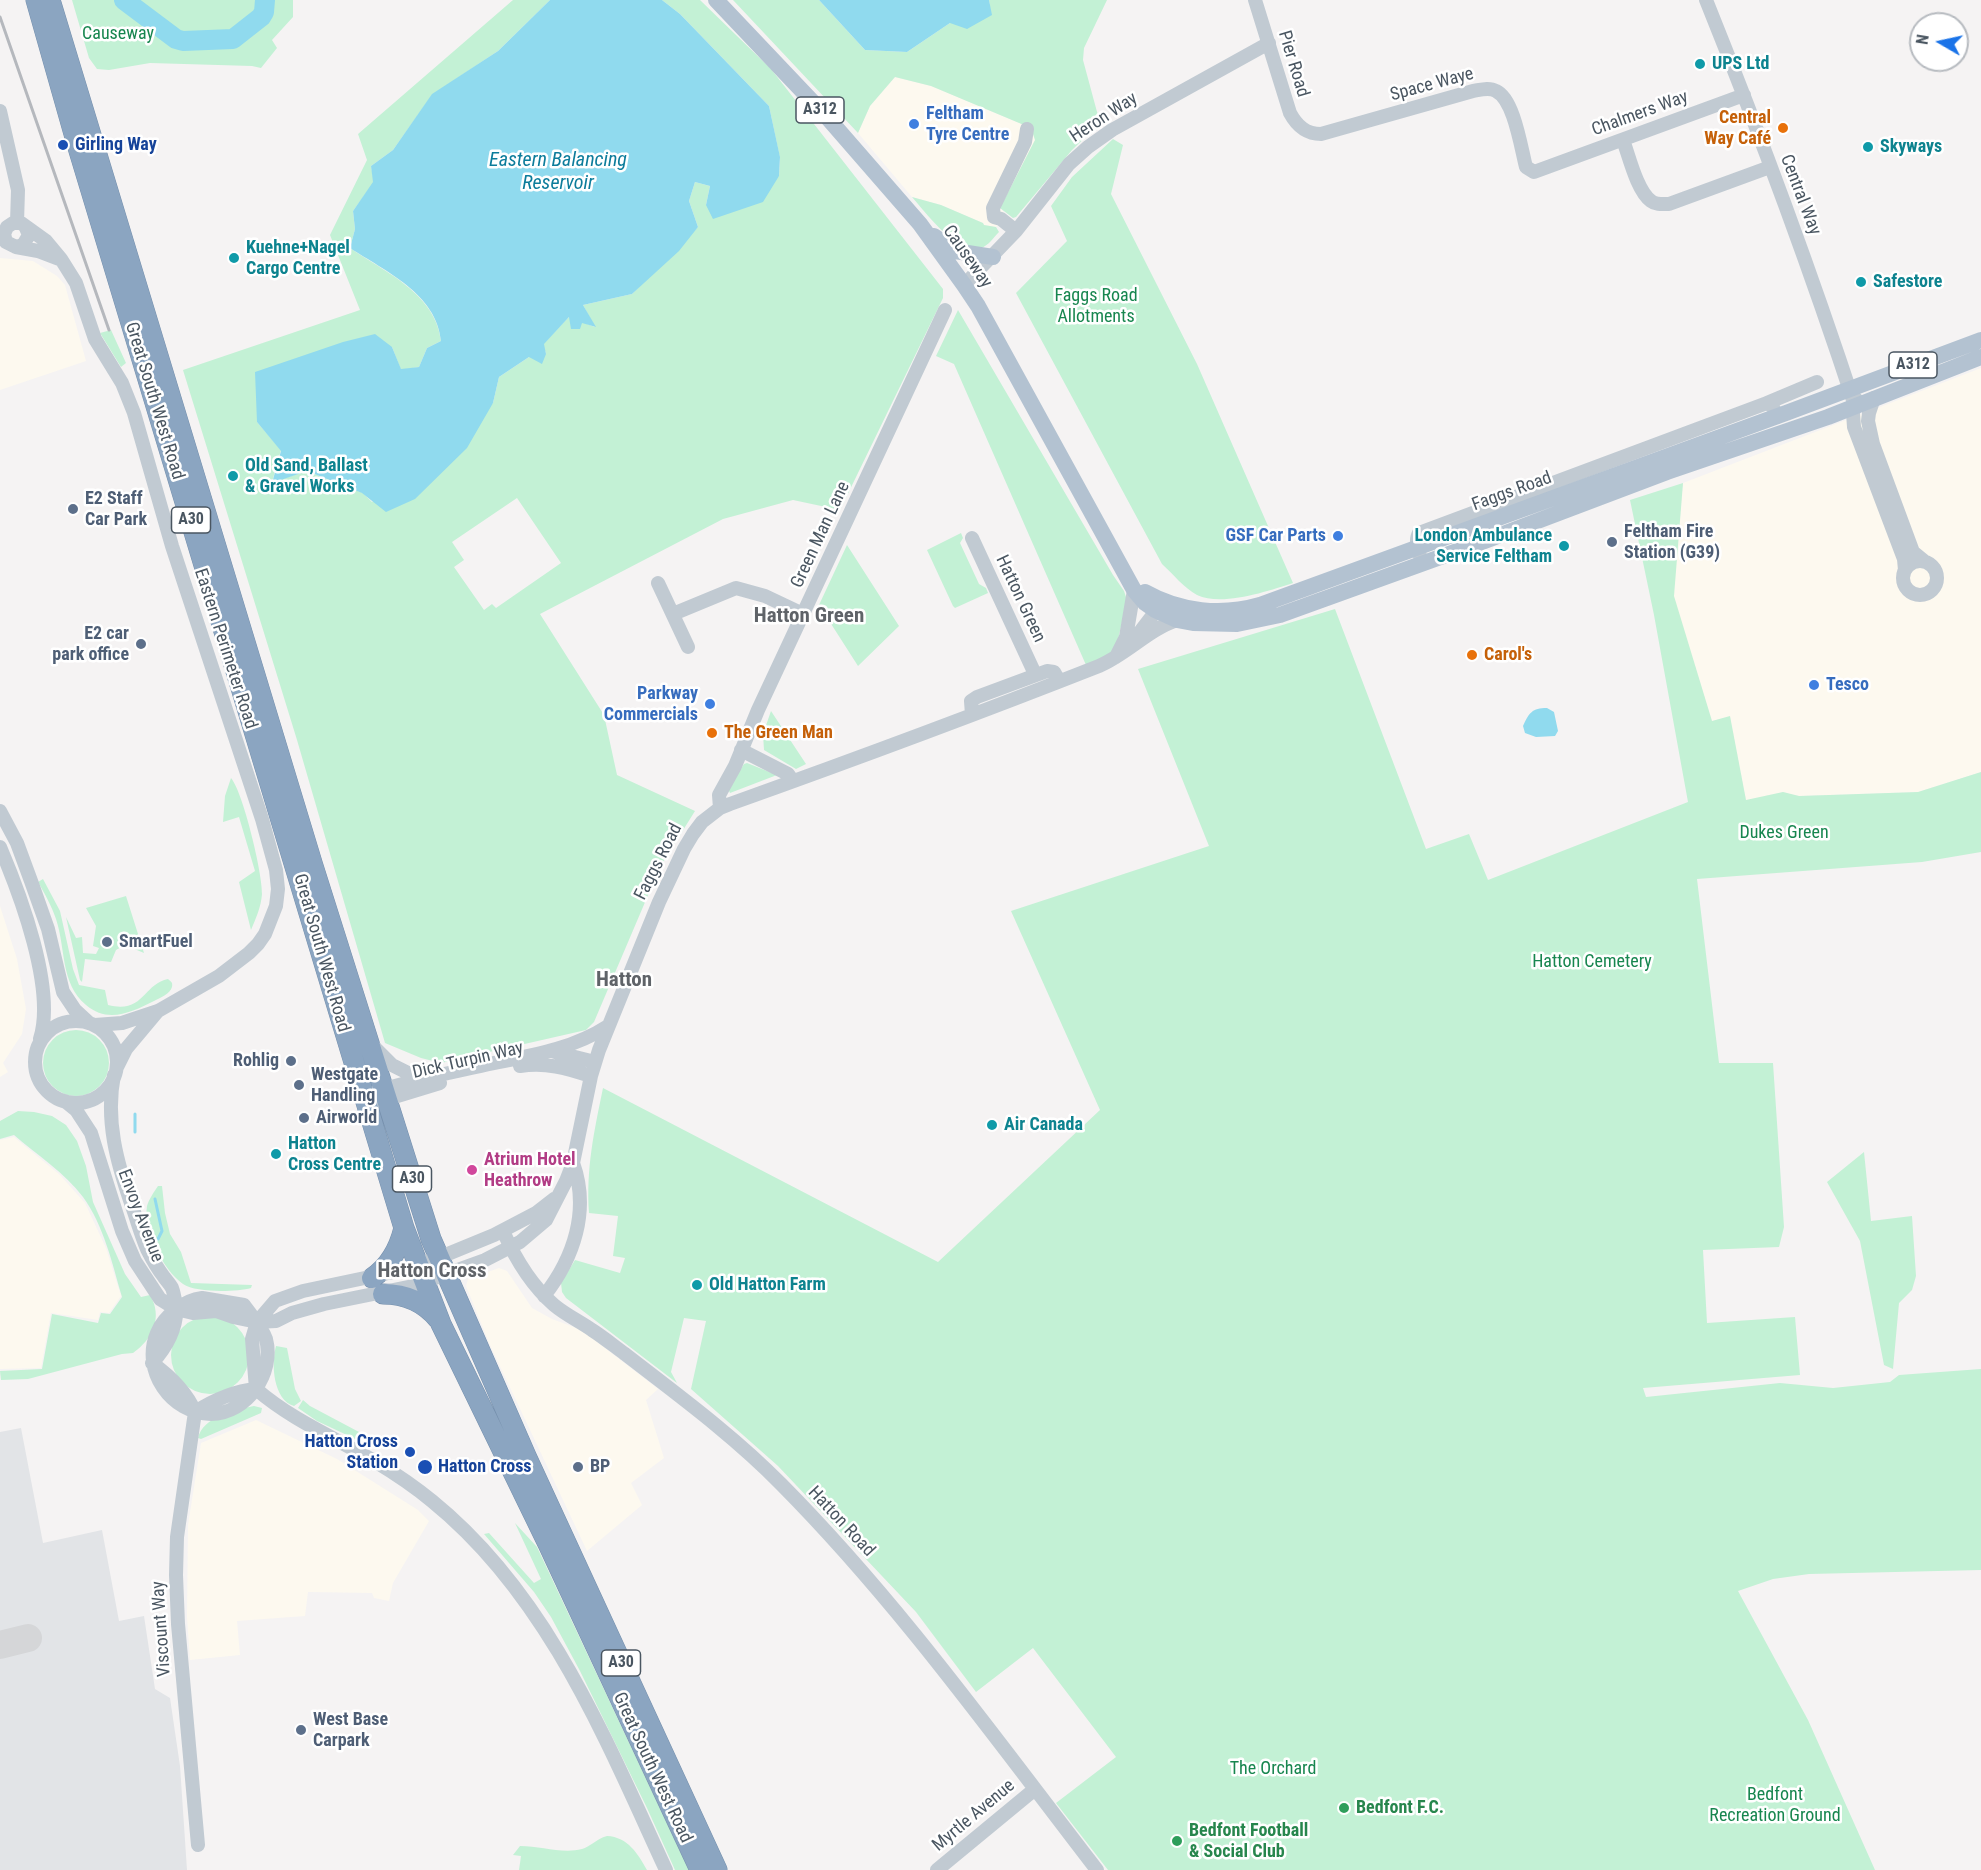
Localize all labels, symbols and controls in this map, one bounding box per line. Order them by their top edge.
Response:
north arrow [1909,12,1969,72]
park label: Causeway [82,23,154,45]
street label: Pier Road [1273,28,1313,100]
text: N [1913,33,1933,46]
place label: UPS Ltd [1712,53,1769,75]
marker: UPS Ltd [1693,57,1707,71]
street label: Space Waye [1388,64,1476,106]
street label: Chalmers Way [1589,87,1691,141]
street label: Heron Way [1066,88,1142,148]
road number: A312 [796,97,844,123]
place label: Feltham Tyre Centre [926,103,1009,146]
place label: Central Way Café [1704,107,1771,150]
marker: Feltham Tyre Centre [907,117,921,131]
marker: Central Way Café [1776,121,1790,135]
place label: Girling Way [75,134,157,156]
place label: Skyways [1880,136,1942,158]
marker: Girling Way [56,138,70,152]
marker: Skyways [1861,140,1875,154]
water label: Eastern Balancing Reservoir [489,149,627,196]
street label: Central Way [1775,152,1825,238]
street label: Causeway [938,221,996,293]
place label: Kuehne+Nagel Cargo Centre [246,237,350,280]
marker: Kuehne+Nagel Cargo Centre [227,251,241,265]
place label: Safestore [1873,271,1942,293]
marker: Safestore [1854,275,1868,289]
park label: Faggs Road Allotments [1054,285,1138,328]
street label: Great South West Road [120,320,188,482]
road number: A312 [1889,352,1937,378]
place label: Old Sand, Ballast & Gravel Works [245,455,368,498]
street label: Faggs Road [1469,468,1555,516]
marker: Old Sand, Ballast & Gravel Works [226,469,240,483]
street label: Green Man Lane [787,478,855,592]
place label: E2 Staff Car Park [85,488,147,530]
marker: E2 Staff Car Park [66,502,80,516]
road number: A30 [172,507,210,533]
place label: Feltham Fire Station (G39) [1624,521,1720,564]
place label: GSF Car Parts [1225,525,1326,547]
place label: London Ambulance Service Feltham [1414,525,1552,568]
marker: GSF Car Parts [1331,529,1345,543]
marker: Feltham Fire Station (G39) [1605,535,1619,549]
marker: London Ambulance Service Feltham [1557,539,1571,553]
street label: Hatton Green [990,552,1050,646]
street label: Eastern Perimeter Road [189,566,261,732]
district label: Hatton Green [754,604,864,630]
place label: E2 car park office [52,623,129,666]
marker: E2 car park office [134,637,148,651]
place label: Carol's [1484,644,1532,666]
marker: Carol's [1465,648,1479,662]
place label: Tesco [1826,674,1869,696]
marker: Tesco [1807,678,1821,692]
place label: Parkway Commercials [604,683,698,726]
marker: Parkway Commercials [703,697,717,711]
place label: The Green Man [724,722,833,744]
marker: The Green Man [705,726,719,740]
street label: Faggs Road [630,820,688,904]
park label: Dukes Green [1739,822,1829,844]
street label: Great South West Road [288,872,354,1034]
place label: SmartFuel [119,931,193,953]
marker: SmartFuel [100,935,114,949]
park label: Hatton Cemetery [1532,951,1652,973]
district label: Hatton [596,968,652,994]
street label: Dick Turpin Way [411,1038,525,1084]
place label: Rohlig [233,1050,279,1072]
marker: Rohlig [284,1054,298,1068]
place label: Westgate Handling [311,1064,378,1106]
marker: Westgate Handling [292,1078,306,1092]
place label: Airworld [316,1107,377,1129]
marker: Airworld [297,1111,311,1125]
place label: Air Canada [1004,1114,1083,1136]
marker: Air Canada [985,1118,999,1132]
place label: Hatton Cross Centre [288,1133,381,1176]
marker: Hatton Cross Centre [269,1147,283,1161]
place label: Atrium Hotel Heathrow [484,1149,576,1192]
marker: Atrium Hotel Heathrow [465,1163,479,1177]
road number: A30 [392,1166,432,1192]
street label: Envoy Avenue [112,1167,168,1265]
district label: Hatton Cross [377,1259,487,1285]
place label: Old Hatton Farm [709,1274,826,1296]
marker: Old Hatton Farm [690,1278,704,1292]
place label: Hatton Cross Station [305,1431,398,1474]
marker: Hatton Cross Station [403,1445,417,1459]
place label: Hatton Cross [438,1456,531,1478]
place label: BP [590,1456,610,1478]
marker: Hatton Cross [416,1458,434,1476]
marker: BP [571,1460,585,1474]
street label: Hatton Road [803,1482,879,1562]
street label: Viscount Way [148,1580,176,1678]
road number: A30 [602,1650,640,1676]
street label: Great South West Road [608,1689,696,1847]
place label: West Base Carpark [313,1709,388,1752]
marker: West Base Carpark [294,1723,308,1737]
park label: The Orchard [1230,1758,1316,1780]
street label: Myrtle Avenue [928,1775,1020,1857]
park label: Bedfont Recreation Ground [1709,1784,1841,1826]
place label: Bedfont F.C. [1356,1797,1444,1819]
marker: Bedfont F.C. [1337,1801,1351,1815]
place label: Bedfont Football & Social Club [1189,1820,1308,1862]
marker: Bedfont Football & Social Club [1170,1834,1184,1848]

